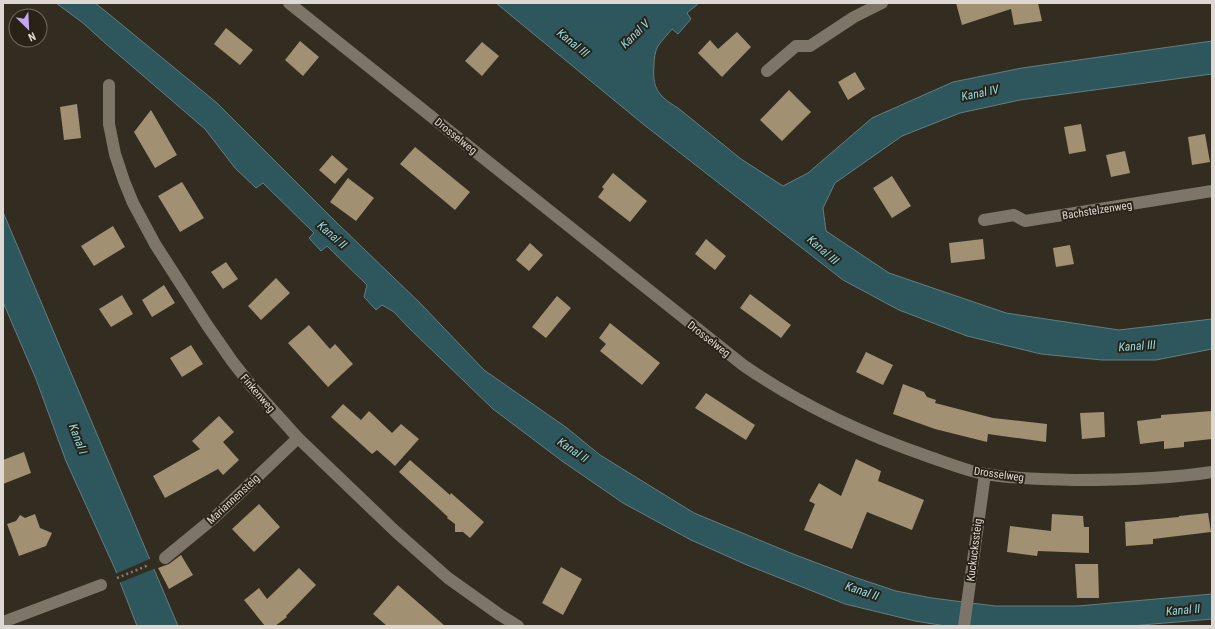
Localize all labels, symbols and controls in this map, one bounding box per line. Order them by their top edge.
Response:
north arrow [8,8,48,48]
water label: Kanal V [618,16,654,51]
water label: Kanal III [554,26,592,60]
text: N [26,29,38,44]
water label: Kanal IV [960,82,1001,104]
street label: Drosselweg [432,115,479,157]
street label: Bachstelzenweg [1061,199,1133,222]
water label: Kanal II [314,218,350,252]
water label: Kanal III [804,232,842,268]
street label: Drosselweg [685,319,733,360]
water label: Kanal III [1118,338,1156,354]
street label: Finkenweg [238,372,278,415]
water label: Kanal I [66,422,90,456]
water label: Kanal II [555,435,591,465]
street label: Drosselweg [973,465,1025,484]
street label: Mariannensteig [204,472,262,527]
street label: Kuckuckssteig [964,518,985,582]
water label: Kanal II [843,579,881,603]
water label: Kanal II [1165,602,1201,618]

